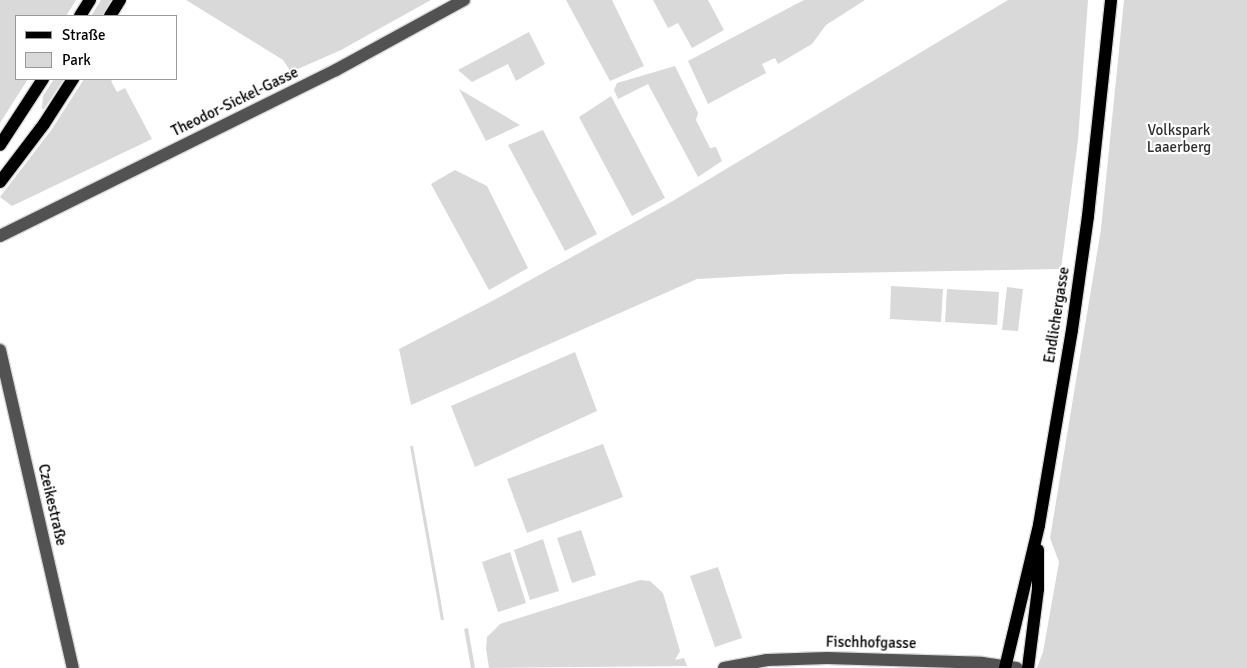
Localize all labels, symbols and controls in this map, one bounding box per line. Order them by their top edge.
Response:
legend [15,15,178,80]
text: Straße [62,26,106,44]
text: Park [62,51,91,69]
street label: Theodor-Sickel-Gasse [169,63,301,141]
park label: Volkspark Laaerberg [1147,121,1211,156]
street label: Endlichergasse [1040,266,1074,364]
street label: Czeikestraße [34,462,70,548]
street label: Fischhofgasse [826,633,916,653]

